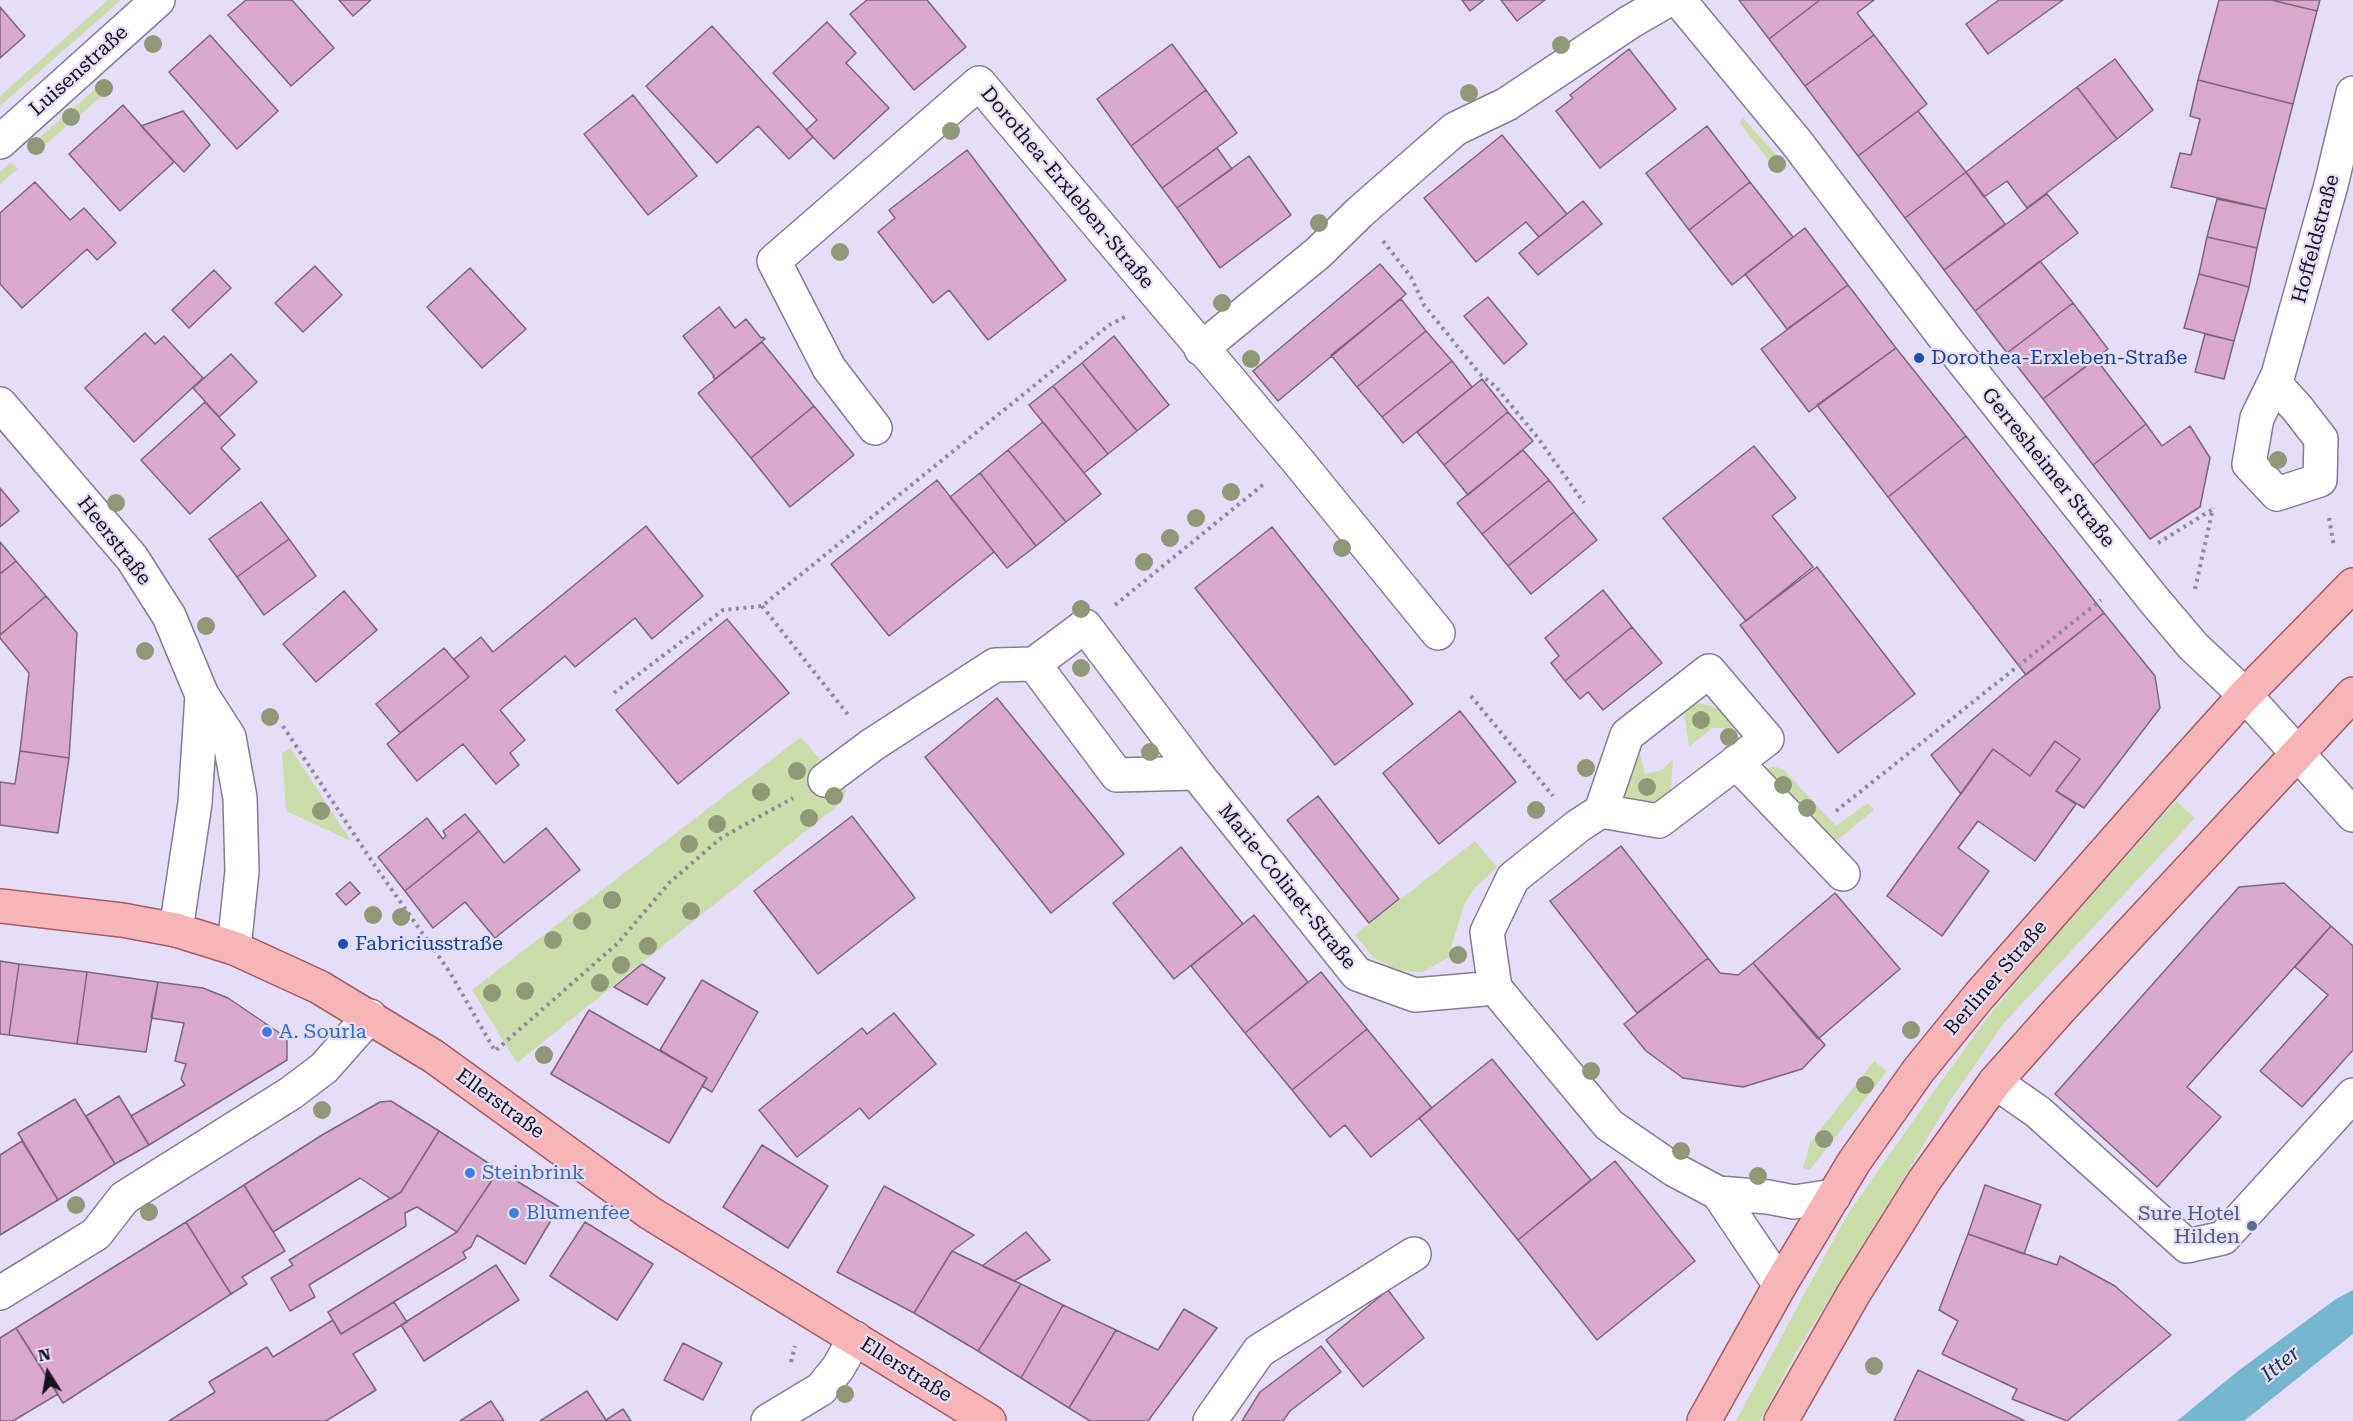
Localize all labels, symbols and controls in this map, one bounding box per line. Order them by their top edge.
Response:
street label: Luisenstraße [25,21,133,121]
street label: Dorothea-Erxleben-Straße [975,82,1159,294]
street label: Hoffeldstraße [2287,172,2345,306]
place label: Dorothea-Erxleben-Straße [1931,346,2187,370]
marker: Dorothea-Erxleben-Straße [1912,351,1926,365]
street label: Gerresheimer Straße [1976,383,2120,553]
street label: Heerstraße [72,492,156,590]
street label: Marie-Colinet-Straße [1213,800,1361,974]
street label: Berliner Straße [1940,916,2052,1040]
place label: Fabriciusstraße [355,932,503,956]
marker: Fabriciusstraße [336,937,350,951]
place label: A. Sourla [279,1020,367,1044]
marker: A. Sourla [260,1025,274,1039]
street label: Ellerstraße [451,1064,549,1144]
place label: Steinbrink [482,1161,584,1185]
marker: Steinbrink [463,1166,477,1180]
place label: Blumenfee [526,1201,630,1225]
place label: Sure Hotel Hilden [2138,1202,2240,1249]
marker: Blumenfee [507,1206,521,1220]
marker: Sure Hotel Hilden [2245,1219,2259,1233]
street label: Ellerstraße [856,1332,956,1408]
water label: Itter [2257,1341,2305,1387]
north arrow [18,1343,78,1403]
text: N [37,1344,52,1365]

